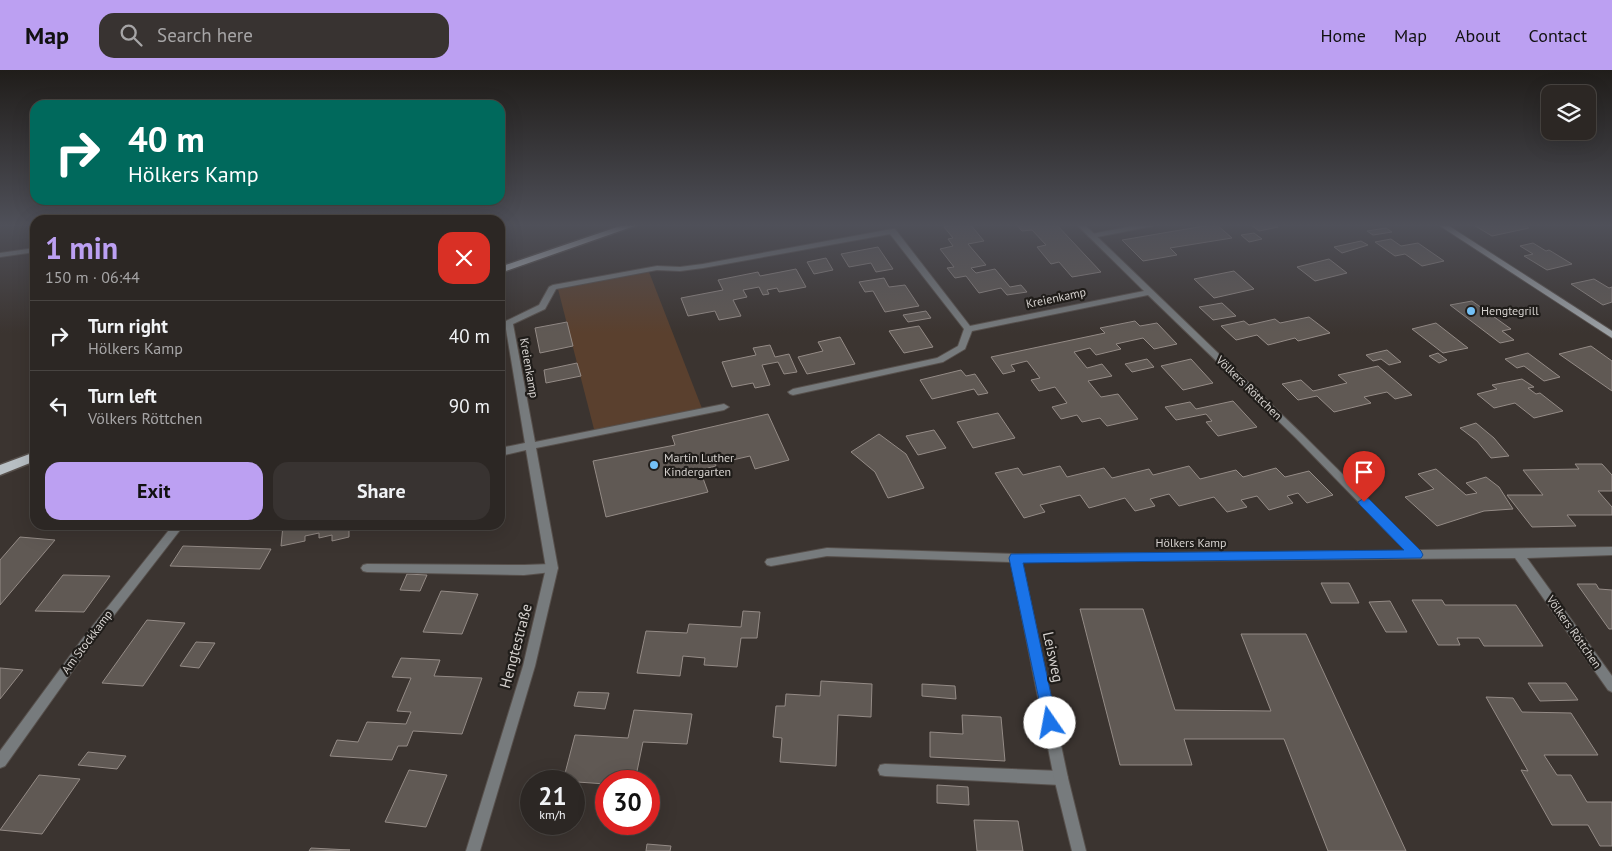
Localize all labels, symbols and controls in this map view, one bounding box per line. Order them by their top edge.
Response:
search box [99,13,449,58]
text: Map [25,20,69,51]
icon: search [117,21,145,49]
text: Search here [157,23,253,47]
text: Home [1320,24,1366,47]
text: Map [1394,24,1427,47]
text: About [1455,24,1501,47]
text: Contact [1529,24,1587,47]
map controls [1541,85,1596,140]
button: layers [1541,85,1596,140]
text: 40 m [128,116,205,162]
icon: right [45,120,110,185]
text: Hölkers Kamp [128,160,259,188]
text: 1 min [45,228,118,267]
button: close [438,232,490,284]
text: 150 m · 06:44 [45,267,140,287]
street label: Kreienkamp [1025,284,1087,311]
place label: Hengtegrill [1481,303,1539,318]
marker: Hengtegrill [1465,305,1477,317]
text: Turn right [88,314,168,338]
icon: right [45,322,73,350]
text: 40 m [449,324,490,348]
street label: Kreienkamp [517,337,542,399]
text: Hölkers Kamp [88,338,183,358]
street label: Völkers Röttchen [1213,352,1285,423]
text: Turn left [88,384,157,408]
icon: left [45,392,73,420]
text: 90 m [449,394,490,418]
text: Völkers Röttchen [88,408,202,428]
place label: Martin Luther Kindergarten [664,450,734,479]
pin [1343,451,1385,502]
icon: arrive [1350,458,1378,486]
marker: Martin Luther Kindergarten [648,459,660,471]
button: Exit [45,462,263,520]
button: Share [273,462,490,520]
street label: Hölkers Kamp [1155,535,1227,550]
street label: Völkers Röttchen [1543,591,1605,671]
street label: Hengtestraße [495,601,536,690]
street label: Am Stockkamp [58,607,115,676]
street label: Leisweg [1039,630,1068,684]
position arrow [1023,696,1075,748]
speed limit sign: 30 [595,770,660,835]
text: 21 [538,780,567,812]
text: km/h [539,807,566,822]

